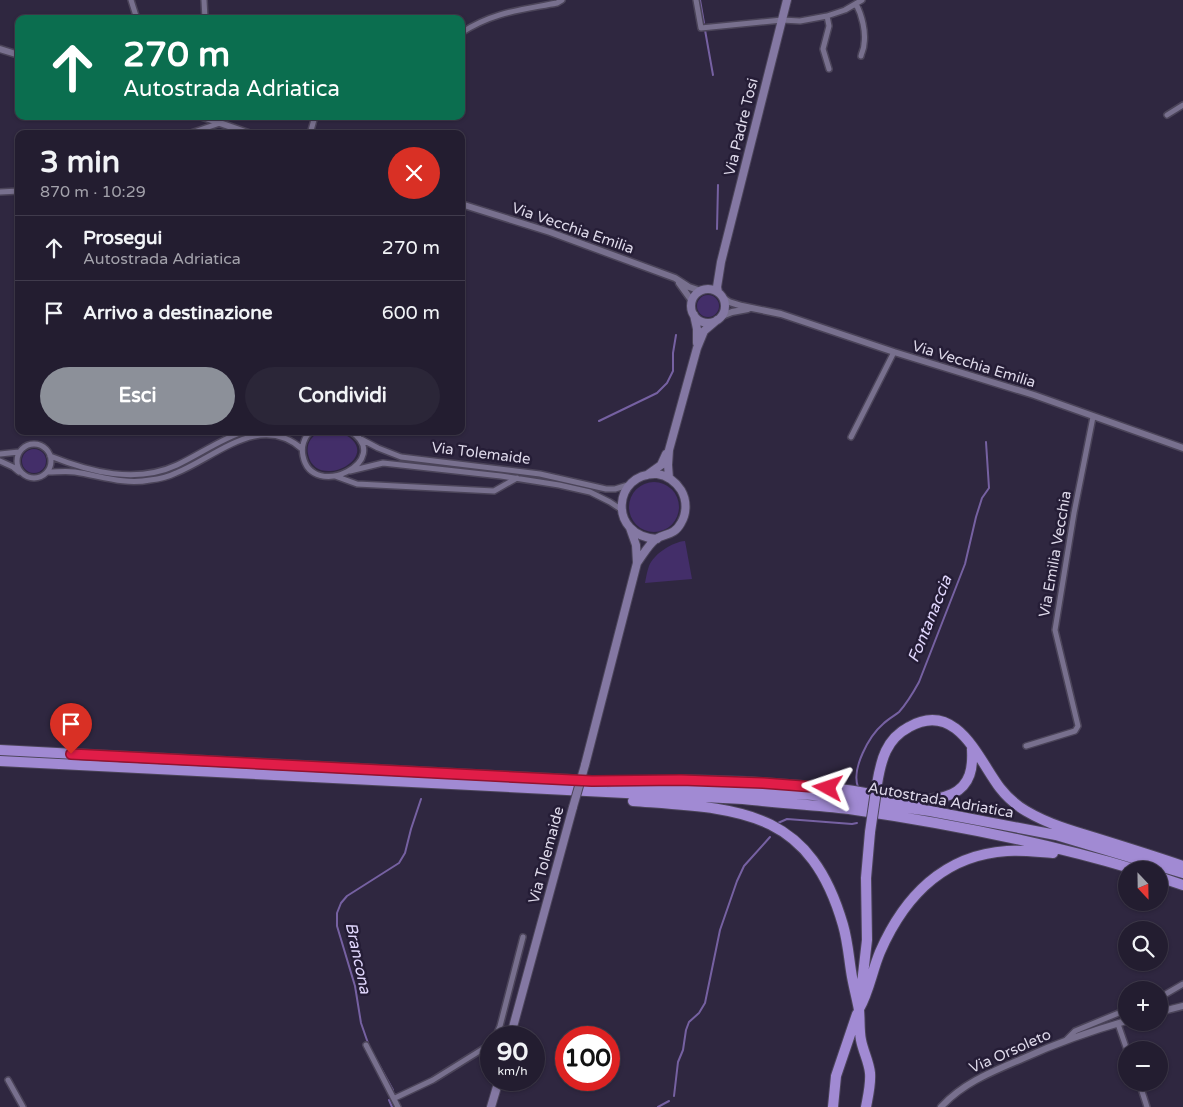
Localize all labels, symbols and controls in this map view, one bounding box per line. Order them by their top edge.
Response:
text: 270 m [123,34,230,76]
icon: ahead [40,35,105,100]
text: Autostrada Adriatica [123,76,340,102]
street label: Via Padre Tosi [720,76,762,178]
text: 3 min [40,144,120,181]
button: close [388,147,440,199]
text: 870 m · 10:29 [40,182,146,202]
street label: Via Vecchia Emilia [509,199,637,257]
text: Prosegui [83,227,162,249]
icon: ahead [40,234,68,262]
text: 270 m [382,237,440,259]
text: Autostrada Adriatica [83,249,241,269]
icon: arrive [40,299,68,327]
text: Arrivo a destinazione [83,302,273,324]
text: 600 m [382,302,440,324]
street label: Via Vecchia Emilia [910,337,1038,391]
button: Esci [40,367,235,425]
button: Condividi [245,367,440,425]
street label: Via Tolemaide [430,438,532,468]
street label: Via Emilia Vecchia [1035,489,1075,619]
water label: Fontanaccia [903,572,957,665]
pin [50,703,92,754]
icon: arrive [57,710,85,738]
position arrow [801,761,853,813]
street label: Autostrada Adriatica [867,778,1015,822]
street label: Via Tolemaide [524,804,568,906]
north arrow [1118,861,1168,911]
map controls [1118,861,1168,1091]
water label: Brancona [341,920,376,997]
button: search [1118,921,1168,971]
button: + [1118,981,1168,1031]
street label: Via Orsoleto [966,1025,1054,1077]
speed limit sign: 100 [555,1026,620,1091]
text: 90 [497,1037,528,1067]
button: − [1118,1041,1168,1091]
text: km/h [497,1064,528,1078]

